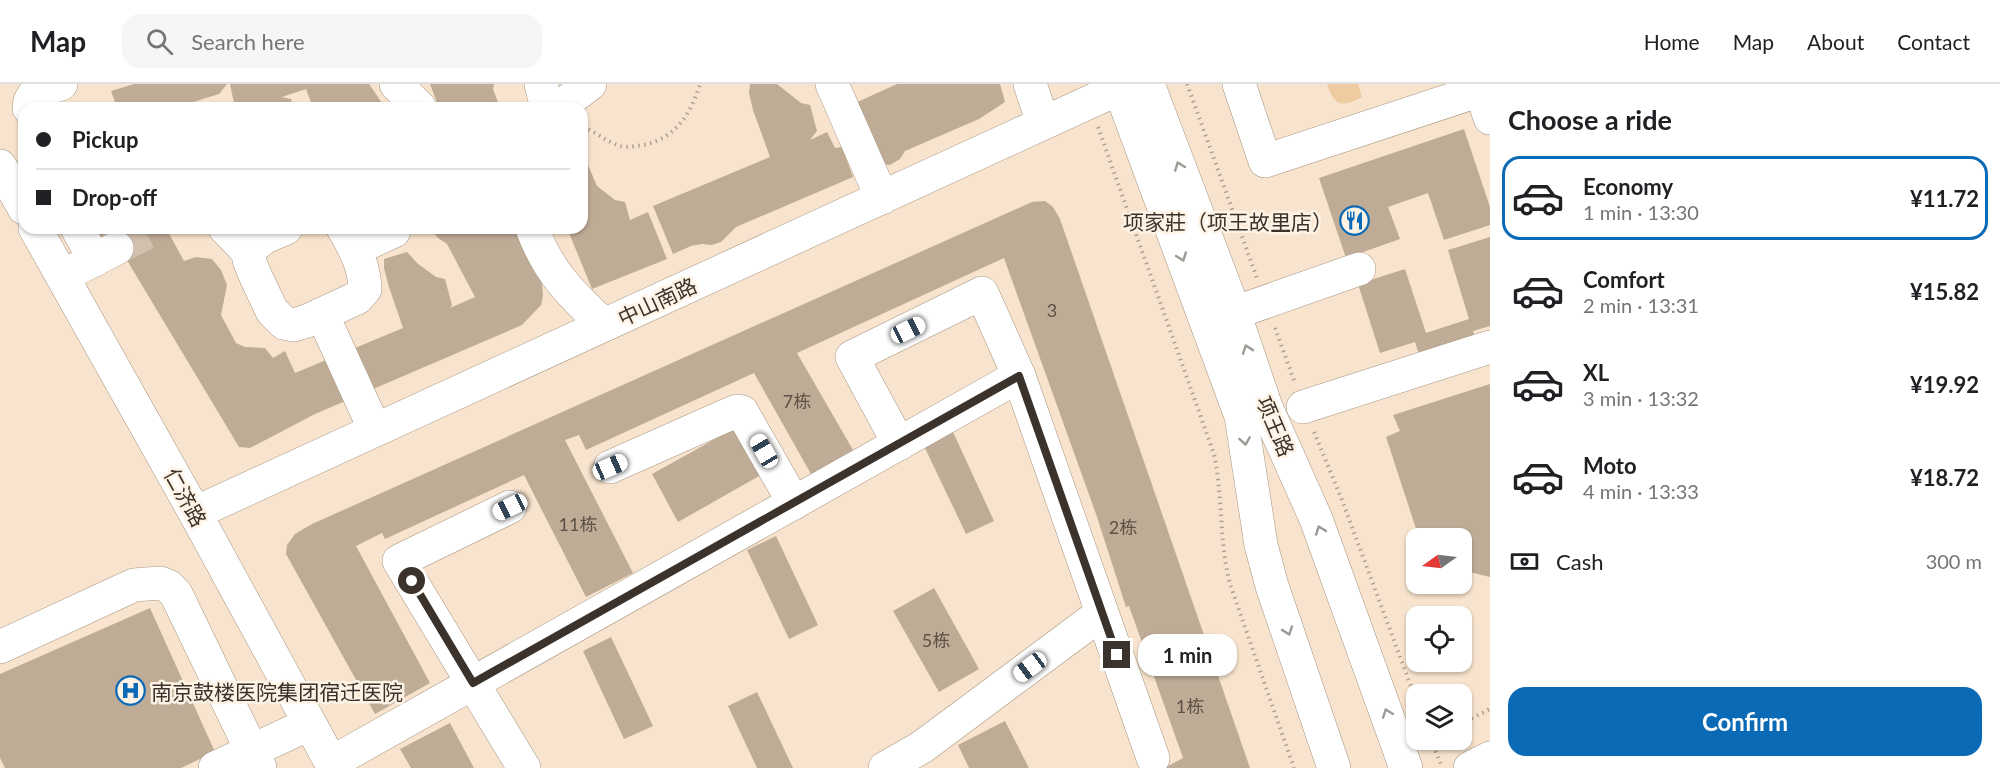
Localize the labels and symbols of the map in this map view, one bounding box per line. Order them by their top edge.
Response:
one-way arrow [1174,161,1187,172]
restaurant icon: 项家莊（项王故里店） [1338,205,1370,237]
place label: 项家莊（项王故里店） [1123,209,1333,234]
one-way arrow [1175,251,1188,262]
street label: 中山南路 [614,272,700,330]
house number: 3 [1047,299,1057,321]
car [888,314,928,346]
one-way arrow [1241,344,1254,355]
house number: 7栋 [783,390,811,412]
street label: 项王路 [1252,392,1300,460]
car [747,431,781,471]
one-way arrow [1239,436,1251,446]
car [590,451,630,483]
street label: 仁济路 [160,463,212,531]
car [490,491,530,523]
house number: 11栋 [559,513,597,535]
house number: 2栋 [1109,516,1137,538]
one-way arrow [1315,525,1328,535]
north arrow [1406,528,1472,594]
route start [398,567,425,594]
one-way arrow [1280,625,1293,636]
house number: 5栋 [922,629,950,651]
callout: 1 min [1138,634,1237,676]
route end [1103,641,1130,668]
car [1010,649,1050,685]
hospital icon: 南京鼓楼医院集团宿迁医院 [114,675,146,707]
place label: 南京鼓楼医院集团宿迁医院 [151,679,403,704]
house number: 1栋 [1176,695,1204,717]
one-way arrow [1381,708,1394,719]

